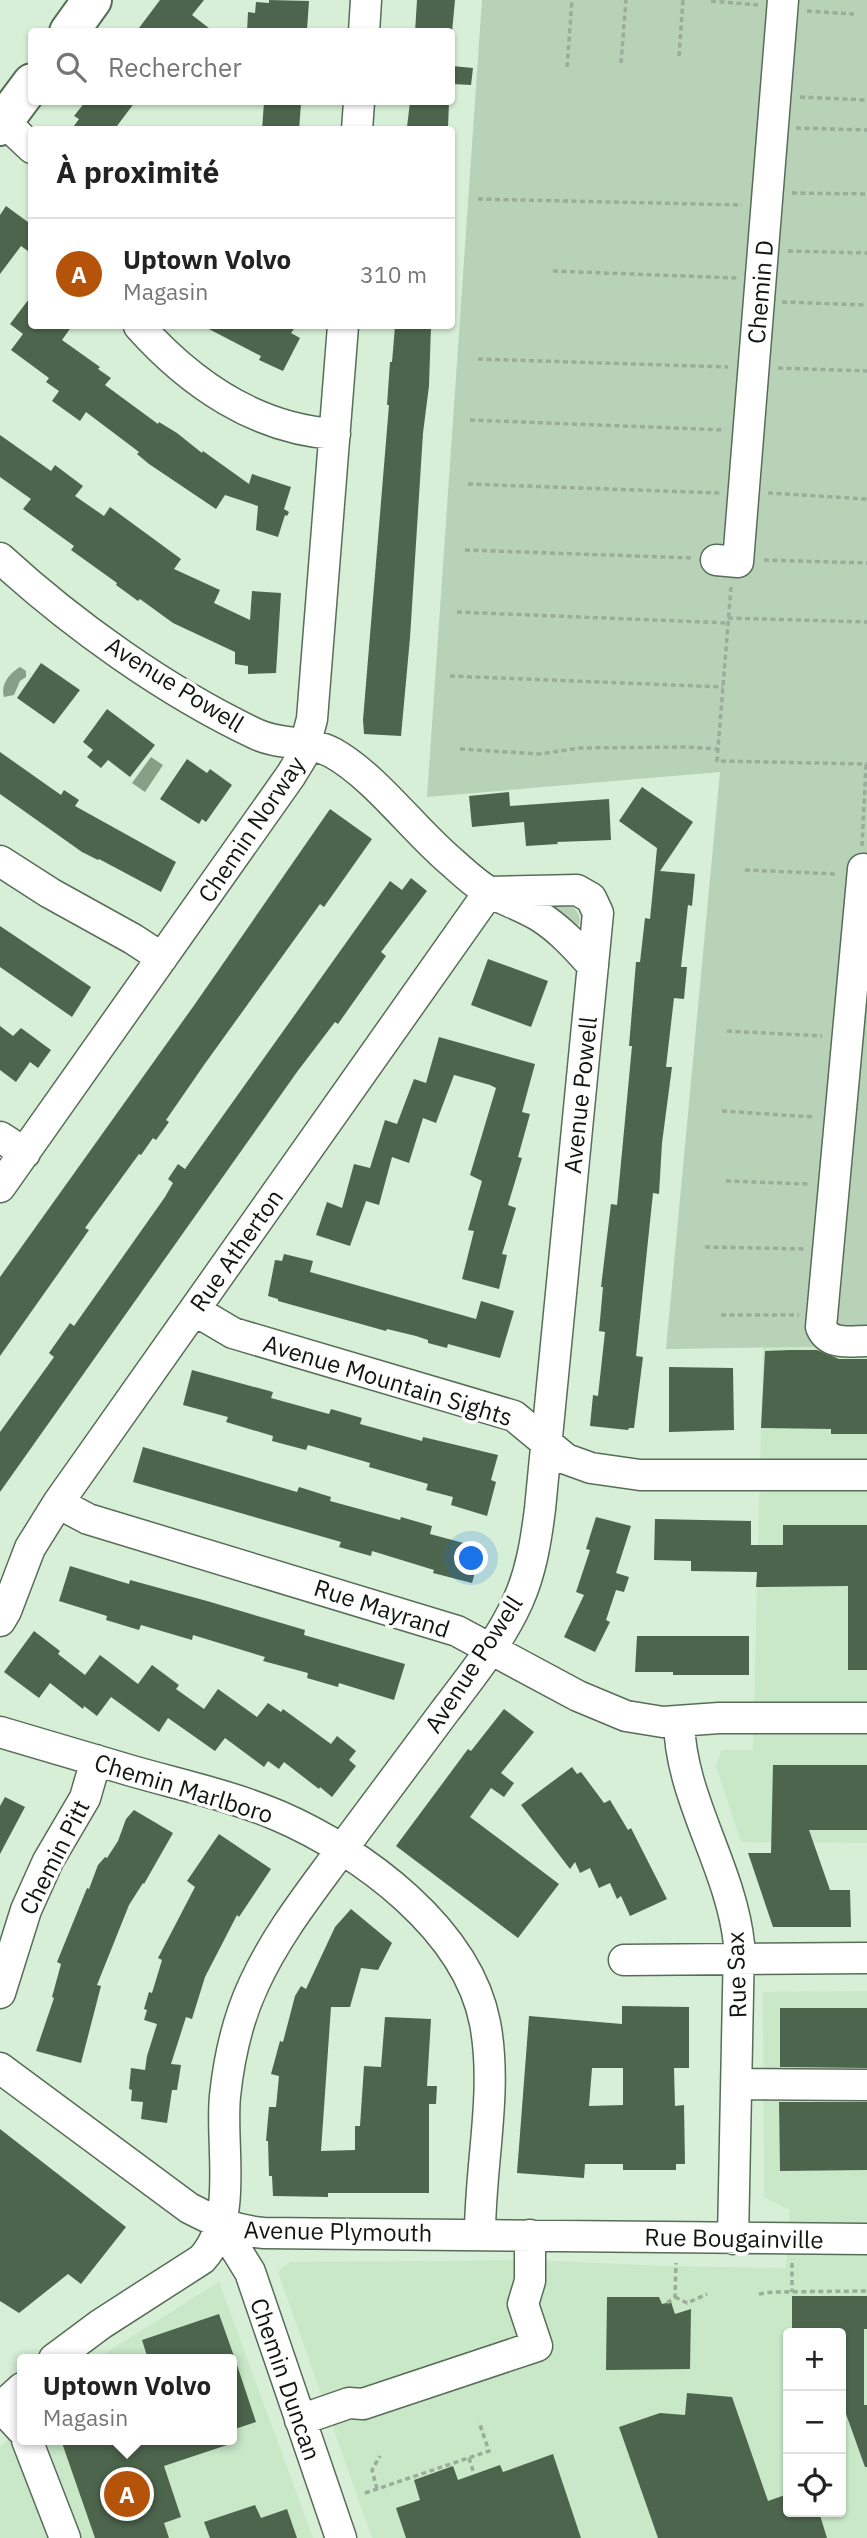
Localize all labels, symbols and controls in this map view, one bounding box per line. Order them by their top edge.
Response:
search box [28,28,455,105]
icon: search [52,48,90,86]
text: Rechercher [108,50,242,84]
text: À proximité [56,152,219,191]
street label: Chemin D [740,239,780,345]
text: Uptown Volvo [123,242,291,276]
text: A [71,259,87,289]
text: 310 m [360,259,427,289]
text: Magasin [123,276,208,306]
street label: Avenue Powell [100,629,250,739]
street label: Chemin Norway [190,749,312,908]
street label: Avenue Powell [556,1015,604,1175]
street label: Rue Atherton [182,1182,290,1318]
street label: Avenue Mountain Sights [260,1327,516,1433]
your location [454,1541,488,1575]
street label: Rue Mayrand [310,1571,454,1645]
street label: Avenue Powell [417,1589,529,1739]
street label: Chemin Marlboro [91,1746,277,1830]
street label: Chemin Pitt [11,1794,97,1920]
street label: Rue Sax [718,1931,754,2019]
street label: Avenue Plymouth [243,2213,433,2249]
street label: Rue Bougainville [644,2220,824,2256]
street label: Chemin Duncan [243,2293,329,2465]
map controls [783,2328,846,2517]
button: + [783,2328,846,2391]
popup [17,2354,237,2445]
text: Uptown Volvo [43,2368,211,2402]
button: − [783,2391,846,2454]
text: Magasin [43,2402,128,2432]
button: locate [783,2454,846,2517]
pin: A [104,2468,150,2520]

